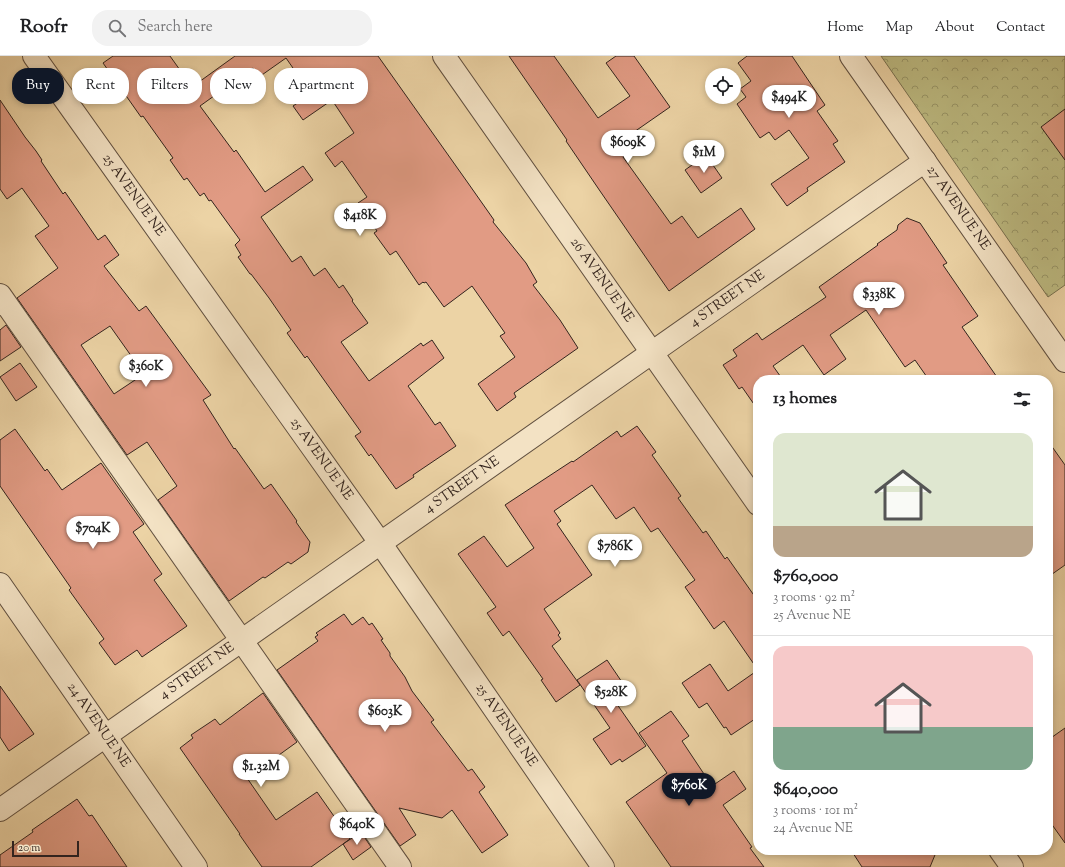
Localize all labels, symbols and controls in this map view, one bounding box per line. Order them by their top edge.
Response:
search box [92,10,372,46]
text: Roofr [20,14,68,41]
icon: search [106,17,128,39]
text: Search here [138,17,213,38]
text: Home [827,18,864,38]
text: Map [886,18,913,38]
text: About [935,18,974,38]
text: Contact [996,18,1045,38]
chip: Buy [12,68,64,104]
chip: Rent [72,68,129,104]
chip: Filters [137,68,202,104]
chip: New [210,68,266,104]
chip: Apartment [274,68,368,104]
map controls [705,68,741,104]
button: locate [705,68,741,104]
pin: $494K [761,85,817,119]
text: $494K [771,89,807,107]
pin: $609K [600,130,656,164]
text: $609K [610,134,646,152]
pin: $1M [685,140,723,174]
text: $1M [692,144,716,162]
street label: 25 AVENUE NE [97,150,170,241]
street label: 27 AVENUE NE [921,162,995,255]
pin: $418K [332,203,388,237]
text: $418K [343,207,377,225]
street label: 26 AVENUE NE [565,234,638,327]
street label: 4 STREET NE [686,266,770,333]
pin: $338K [851,282,907,316]
text: $338K [862,286,896,304]
pin: $360K [118,354,174,388]
text: $360K [129,358,163,376]
text: 13 homes [773,387,837,411]
icon: filters [1011,388,1033,410]
street label: 25 AVENUE NE [285,414,357,505]
street label: 4 STREET NE [421,452,505,519]
icon: home [867,459,939,531]
pin: $704K [65,516,121,550]
text: $704K [75,520,111,538]
pin: $786K [587,534,643,568]
text: $786K [597,538,633,556]
text: $760,000 [773,565,838,589]
text: 3 rooms · 92 m² [773,589,855,607]
text: 25 Avenue NE [773,607,851,625]
street label: 4 STREET NE [156,638,239,705]
icon: home [867,672,939,744]
street label: 24 AVENUE NE [61,679,135,772]
street label: 25 AVENUE NE [470,680,542,772]
pin: $528K [583,680,639,714]
text: $528K [594,684,628,702]
pin: $603K [357,699,413,733]
text: $603K [368,703,402,721]
pin: $1.32M [228,754,294,788]
text: $1.32M [242,758,280,776]
pin: $760K [661,773,717,807]
text: $760K [671,777,707,795]
text: $640,000 [773,778,838,802]
text: 3 rooms · 101 m² [773,802,858,820]
pin: $640K [329,812,385,846]
text: $640K [339,816,375,834]
text: 24 Avenue NE [773,820,853,838]
scale bar [12,839,79,858]
text: 20 m [18,840,40,856]

